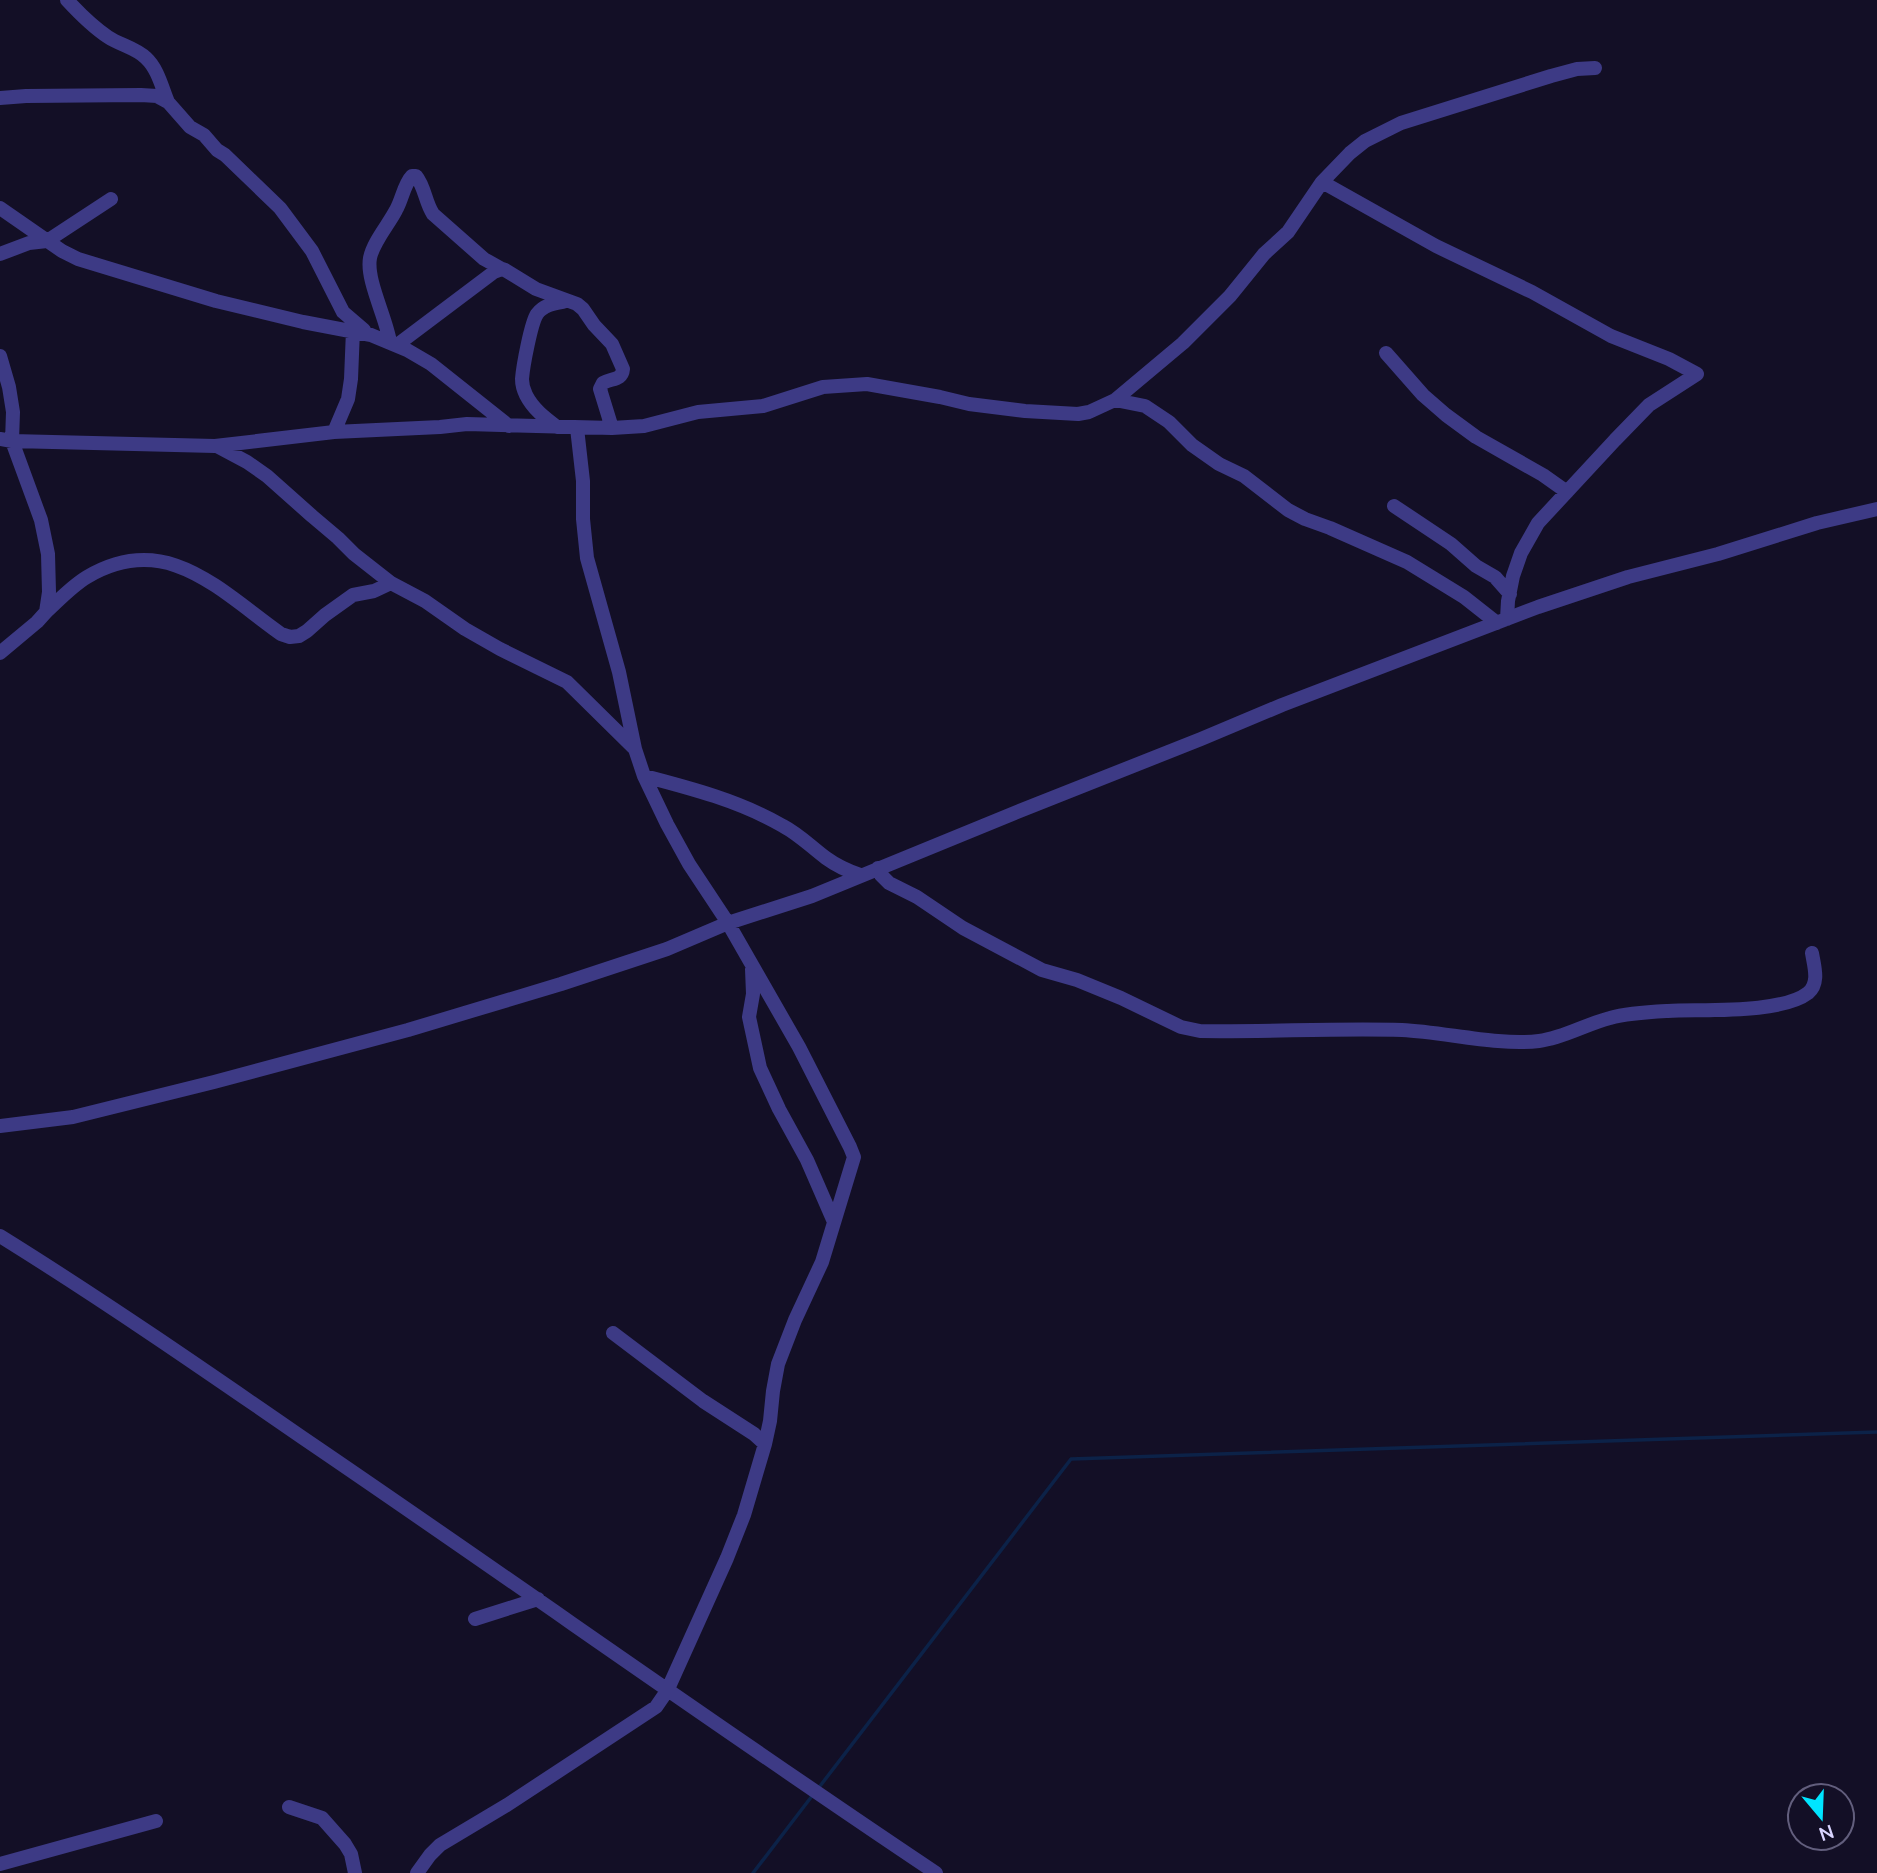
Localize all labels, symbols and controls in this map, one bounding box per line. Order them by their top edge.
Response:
north arrow [1786,1782,1856,1852]
text: N [1815,1818,1837,1847]

